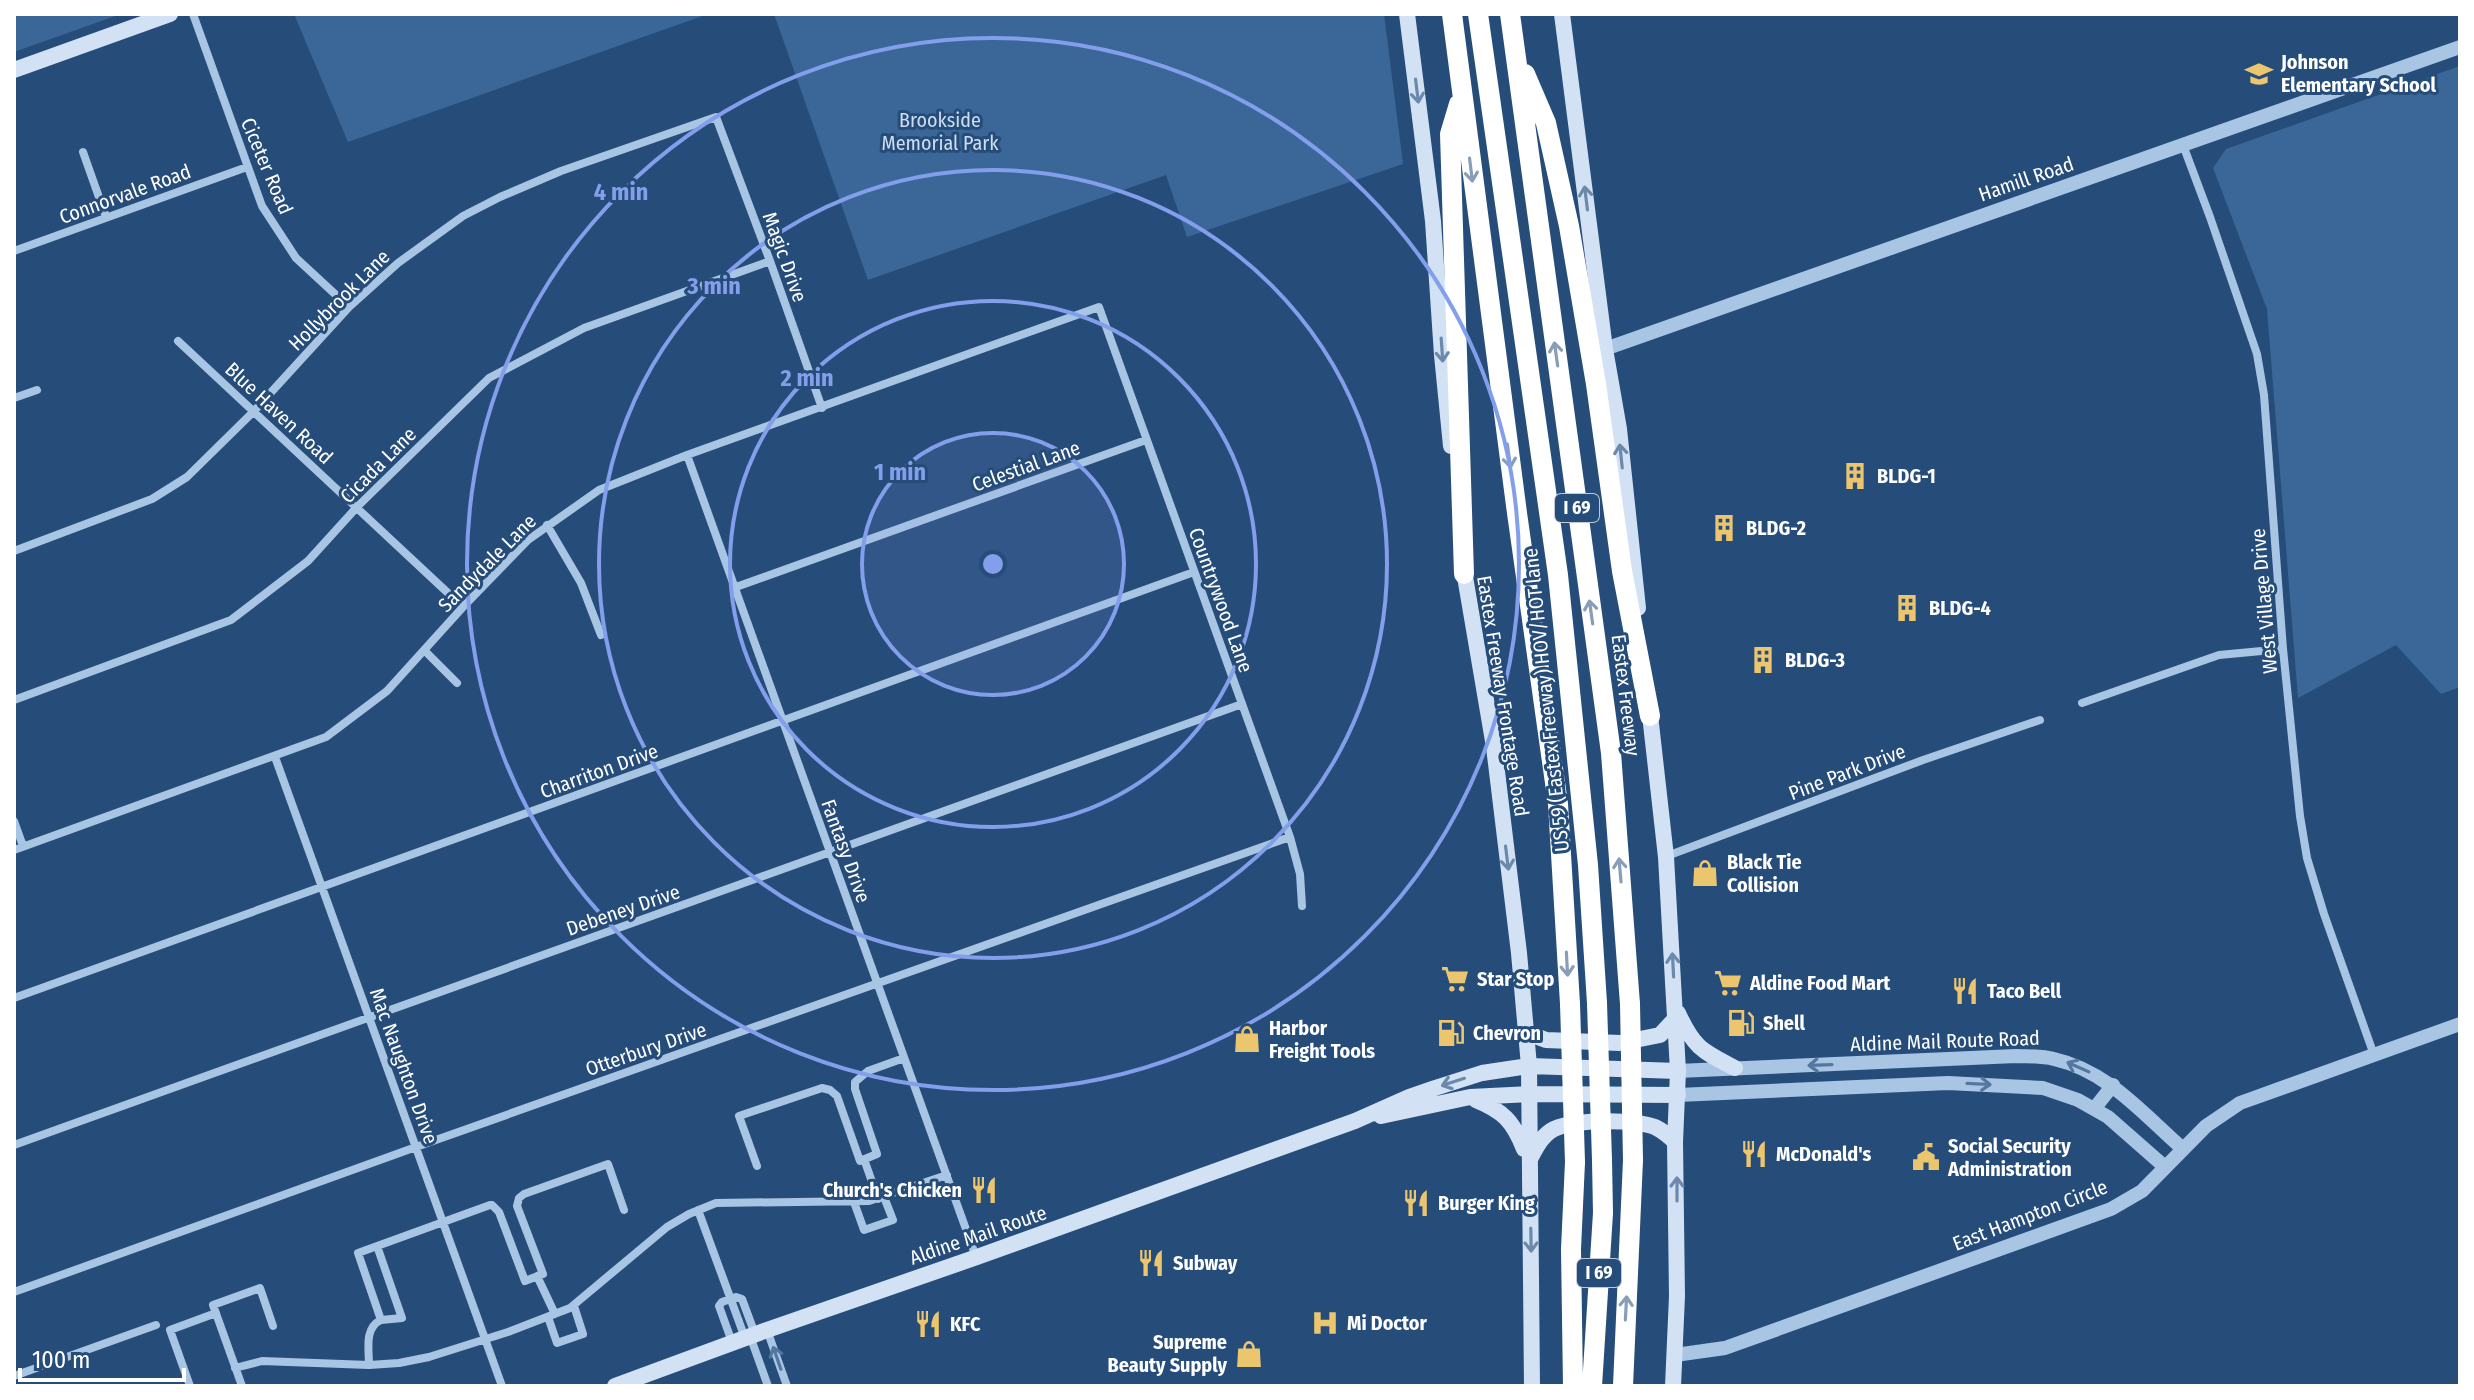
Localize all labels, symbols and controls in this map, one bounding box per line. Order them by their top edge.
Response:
place label: Johnson Elementary School [2280,50,2436,97]
school or university icon: Johnson Elementary School [2244,59,2274,89]
one-way arrow [1409,77,1424,104]
park label: Brookside Memorial Park [881,108,999,155]
street label: Ciceter Road [236,114,298,218]
street label: Hamill Road [1975,152,2077,206]
one-way arrow [1464,156,1479,183]
street label: Connorvale Road [56,159,194,229]
text: 4 min [594,178,648,206]
one-way arrow [1578,186,1593,211]
street label: Magic Drive [758,209,812,305]
street label: Hollybrook Lane [283,244,395,356]
text: 3 min [686,272,741,300]
one-way arrow [1435,336,1450,363]
one-way arrow [1548,342,1563,367]
street label: Blue Haven Road [220,357,338,469]
text: 2 min [779,364,834,392]
street label: Cicada Lane [335,422,421,508]
street label: Celestial Lane [969,435,1083,497]
one-way arrow [1502,443,1517,468]
one-way arrow [1614,443,1629,470]
text: 1 min [874,458,926,486]
building icon: BLDG-1 [1840,461,1870,491]
place label: BLDG-1 [1877,464,1936,488]
road number: I 69 [1555,494,1599,522]
street label: Sandydale Lane [433,509,541,617]
building icon: BLDG-2 [1709,513,1739,543]
place label: BLDG-2 [1746,516,1806,540]
street label: Countrywood Lane [1184,524,1258,676]
street label: West Village Drive [2246,527,2282,675]
street label: US 59 (Eastex Freeway) HOV/HOT lane [1518,547,1574,853]
centre of rings [979,550,1007,578]
street label: Eastex Freeway Frontage Road [1472,574,1534,818]
building icon: BLDG-4 [1892,593,1922,623]
place label: BLDG-4 [1929,596,1991,620]
one-way arrow [1583,600,1598,625]
street label: Eastex Freeway [1607,633,1645,757]
building icon: BLDG-3 [1748,645,1778,675]
place label: BLDG-3 [1785,648,1845,672]
street label: Charriton Drive [537,739,661,803]
street label: Pine Park Drive [1785,739,1909,805]
street label: Fantasy Drive [816,796,876,906]
one-way arrow [1500,845,1515,870]
place label: Black Tie Collision [1727,850,1802,897]
one-way arrow [1612,857,1627,884]
shop icon: Black Tie Collision [1690,858,1720,888]
street label: Debeney Drive [563,879,683,941]
one-way arrow [1560,950,1575,977]
one-way arrow [1665,952,1680,979]
supermarket icon: Star Stop [1440,964,1470,994]
place label: Star Stop [1477,967,1554,991]
supermarket icon: Aldine Food Mart [1713,968,1743,998]
place label: Aldine Food Mart [1749,971,1891,995]
restaurant icon: Taco Bell [1950,976,1980,1006]
place label: Taco Bell [1987,979,2062,1003]
street label: Mac Naughton Drive [365,985,443,1147]
fuel station icon: Shell [1726,1008,1756,1038]
place label: Shell [1763,1011,1805,1035]
place label: Harbor Freight Tools [1269,1016,1375,1063]
street label: Otterbury Drive [582,1017,710,1081]
fuel station icon: Chevron [1436,1018,1466,1048]
place label: Chevron [1473,1021,1541,1045]
shop icon: Harbor Freight Tools [1232,1024,1262,1054]
street label: Aldine Mail Route Road [1850,1026,2040,1056]
one-way arrow [1807,1057,1834,1072]
one-way arrow [2066,1059,2090,1074]
one-way arrow [1441,1075,1467,1090]
one-way arrow [1965,1077,1992,1092]
place label: Social Security Administration [1947,1134,2072,1181]
restaurant icon: McDonald's [1739,1139,1769,1169]
place label: McDonald's [1776,1142,1871,1166]
public building icon: Social Security Administration [1911,1142,1941,1172]
street label: East Hampton Circle [1949,1174,2111,1256]
restaurant icon: Church's Chicken [969,1175,999,1205]
one-way arrow [1669,1176,1685,1203]
place label: Church's Chicken [823,1178,962,1202]
restaurant icon: Burger King [1401,1188,1431,1218]
place label: Burger King [1438,1191,1535,1215]
street label: Aldine Mail Route [906,1200,1050,1270]
one-way arrow [1523,1226,1538,1253]
restaurant icon: Subway [1136,1248,1166,1278]
place label: Subway [1173,1251,1238,1275]
road number: I 69 [1577,1259,1621,1287]
one-way arrow [1619,1295,1634,1322]
hospital icon: Mi Doctor [1310,1308,1340,1338]
restaurant icon: KFC [913,1309,943,1339]
place label: Mi Doctor [1347,1311,1427,1335]
place label: KFC [950,1312,981,1336]
place label: Supreme Beauty Supply [1108,1330,1227,1377]
scale bar [20,1332,184,1382]
shop icon: Supreme Beauty Supply [1234,1339,1264,1369]
text: 100 m [32,1346,90,1374]
one-way arrow [769,1346,784,1371]

